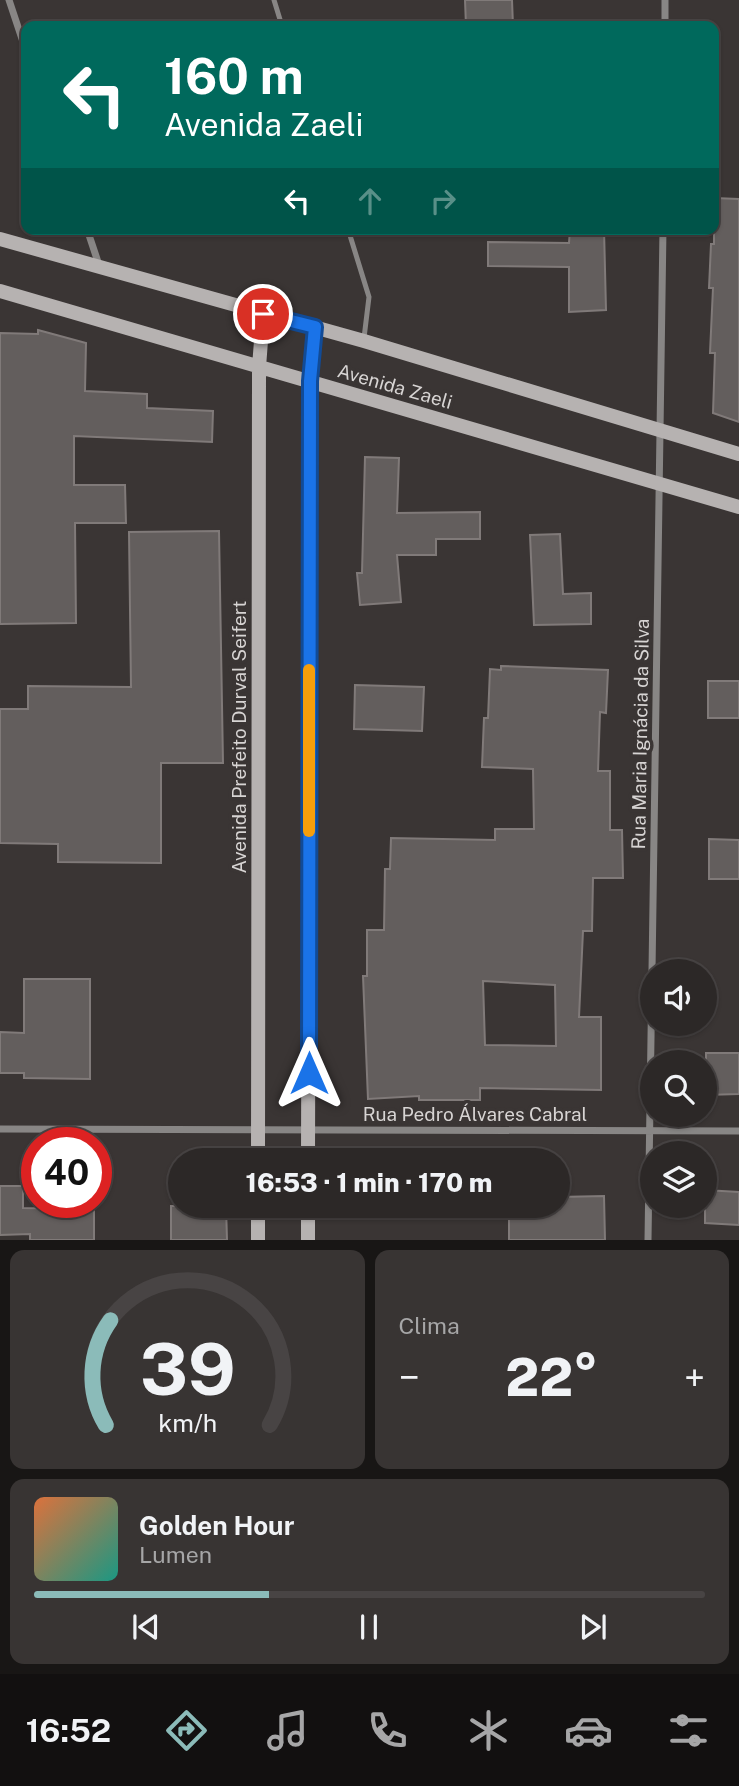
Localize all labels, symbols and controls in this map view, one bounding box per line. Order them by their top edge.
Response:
text: 160 m [164,47,304,105]
icon: left [49,49,140,140]
text: Avenida Zaeli [164,106,364,143]
icon: left [278,182,316,220]
icon: ahead [351,182,389,220]
icon: right [424,182,462,220]
pin [233,284,293,344]
icon: arrive [244,295,282,333]
street label: Avenida Zaeli [335,359,455,413]
street label: Avenida Prefeito Durval Seifert [228,601,250,873]
street label: Rua Maria Ignácia da Silva [627,618,653,850]
map controls [640,959,717,1218]
button: sound [640,959,717,1036]
position arrow [272,1036,346,1110]
button: search [640,1050,717,1127]
street label: Rua Pedro Álvares Cabral [363,1103,587,1125]
speed limit sign: 40 [21,1127,112,1218]
button: layers [640,1141,717,1218]
text: 16:53 · 1 min · 170 m [246,1167,492,1198]
text: Clima [399,1312,460,1339]
text: 39 [139,1327,235,1412]
text: 22° [505,1347,598,1408]
text: − [399,1355,420,1400]
text: + [684,1355,705,1400]
text: km/h [158,1408,217,1438]
text: Golden Hour [139,1510,294,1541]
text: Lumen [139,1541,212,1568]
icon: previous [127,1608,165,1646]
icon: pause [350,1608,388,1646]
icon: next [574,1608,612,1646]
icon: directions [162,1706,211,1755]
icon: music [263,1706,312,1755]
icon: phone [363,1706,412,1755]
icon: climate [464,1706,513,1755]
icon: car [564,1706,613,1755]
icon: filters [664,1706,713,1755]
text: 16:52 [26,1712,111,1749]

